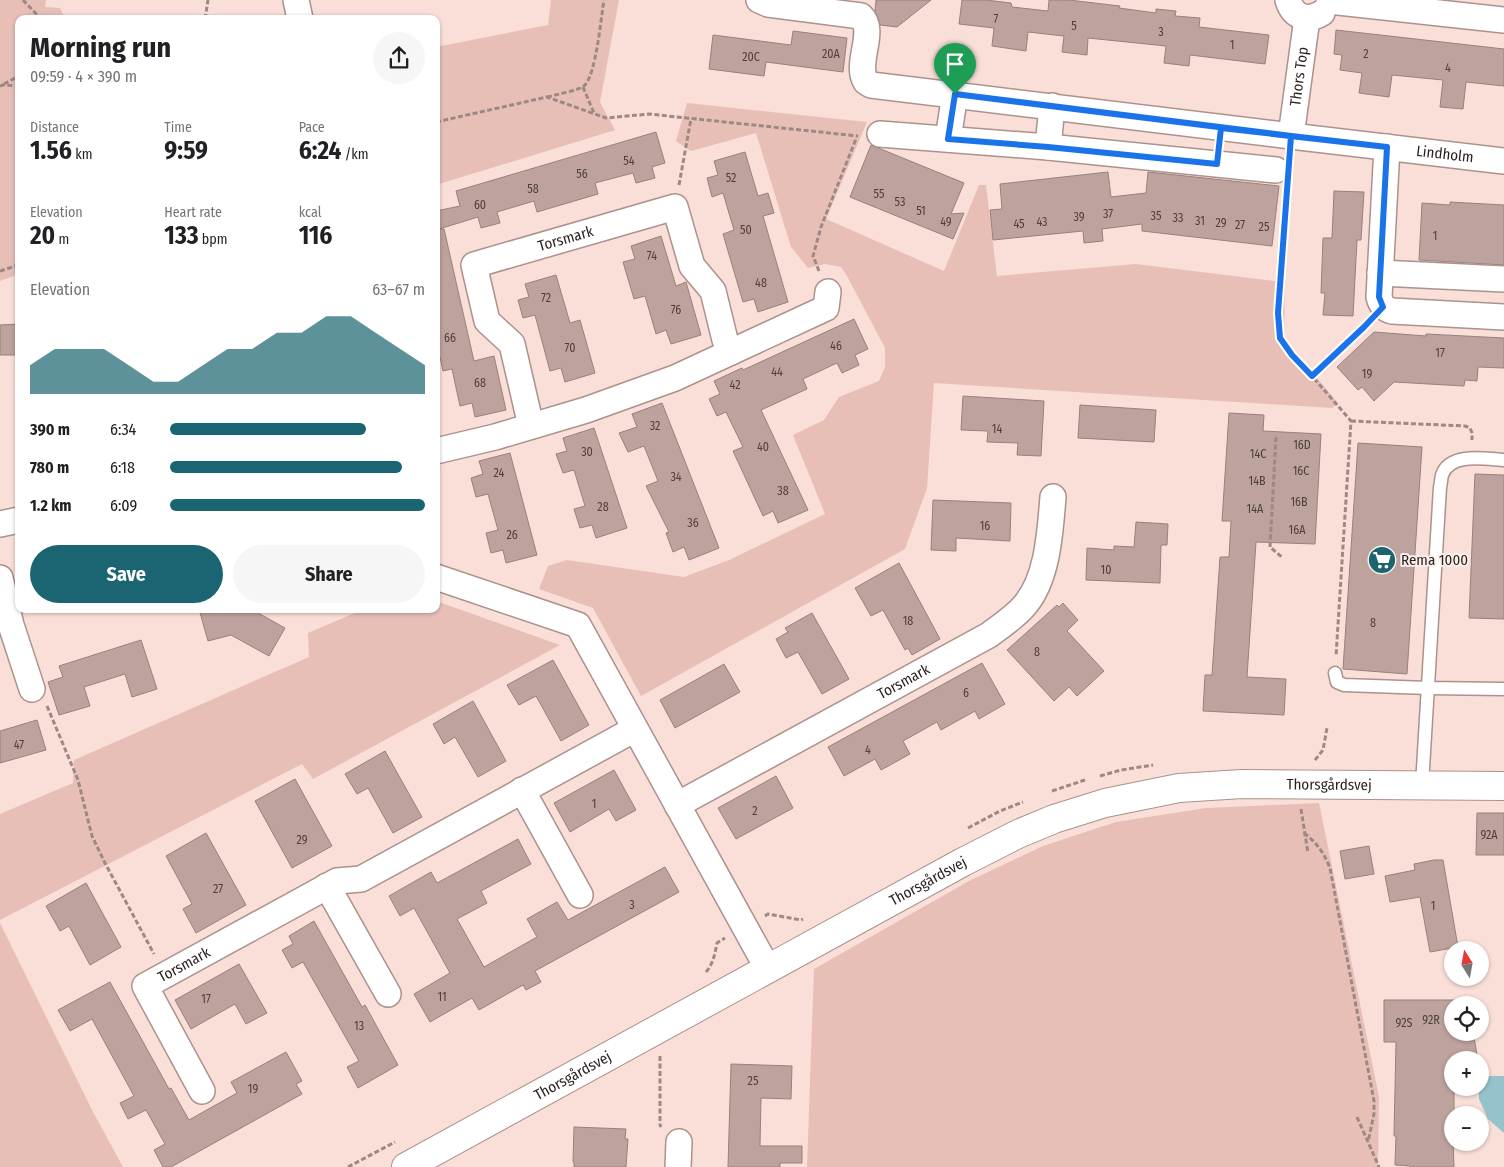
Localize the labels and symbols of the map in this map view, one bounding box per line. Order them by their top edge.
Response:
house number: 7 [994,12,999,26]
house number: 5 [1071,19,1077,33]
house number: 3 [1158,25,1164,39]
house number: 1 [1230,38,1234,52]
pin [934,43,976,94]
street label: Thors Top [1286,46,1312,107]
house number: 20A [822,47,841,61]
house number: 2 [1363,47,1369,61]
house number: 20C [742,50,760,64]
house number: 4 [1445,61,1451,75]
street label: Lindholm [1415,142,1475,166]
house number: 54 [623,154,635,168]
house number: 56 [576,167,588,181]
house number: 52 [726,171,736,185]
house number: 58 [527,182,539,196]
house number: 55 [874,187,885,201]
house number: 53 [895,195,905,209]
house number: 60 [474,198,486,212]
house number: 51 [916,204,926,218]
house number: 37 [1103,207,1113,221]
house number: 35 [1151,209,1162,223]
house number: 39 [1073,210,1085,224]
house number: 33 [1173,211,1183,225]
house number: 31 [1195,214,1205,228]
house number: 49 [940,215,952,229]
house number: 43 [1036,215,1048,229]
house number: 29 [1215,216,1227,230]
house number: 45 [1013,217,1025,231]
house number: 27 [1235,218,1245,232]
house number: 25 [1259,220,1270,234]
street label: Torsmark [536,222,595,255]
house number: 50 [740,223,752,237]
house number: 1 [1433,229,1437,243]
house number: 74 [647,249,657,263]
house number: 48 [755,276,767,290]
house number: 72 [541,291,551,305]
house number: 76 [671,303,681,317]
house number: 66 [444,331,456,345]
house number: 46 [830,339,842,353]
house number: 70 [565,341,575,355]
house number: 17 [1435,346,1445,360]
house number: 44 [771,365,783,379]
house number: 19 [1362,367,1372,381]
house number: 68 [474,376,486,390]
house number: 42 [730,378,740,392]
house number: 32 [650,419,660,433]
house number: 14 [992,422,1002,436]
house number: 16D [1293,438,1311,452]
house number: 40 [757,440,769,454]
house number: 30 [581,445,593,459]
house number: 14C [1250,447,1266,461]
house number: 16C [1293,464,1309,478]
house number: 24 [494,466,505,480]
house number: 34 [670,470,682,484]
house number: 14B [1248,474,1266,488]
house number: 38 [777,484,789,498]
house number: 16B [1290,495,1308,509]
house number: 28 [597,500,609,514]
house number: 14A [1247,502,1264,516]
house number: 36 [687,516,699,530]
house number: 16 [980,519,990,533]
house number: 16A [1289,523,1306,537]
house number: 26 [506,528,518,542]
supermarket icon: Rema 1000 [1367,545,1397,575]
place label: Rema 1000 [1401,551,1468,569]
house number: 10 [1101,563,1111,577]
house number: 18 [903,614,913,628]
house number: 8 [1370,616,1376,630]
house number: 8 [1034,645,1040,659]
street label: Torsmark [874,660,933,703]
house number: 6 [963,686,969,700]
house number: 47 [14,738,24,752]
house number: 4 [865,743,871,757]
street label: Thorsgårdsvej [1286,775,1372,794]
house number: 1 [592,797,596,811]
house number: 2 [752,804,758,818]
house number: 92A [1480,828,1498,842]
house number: 29 [296,833,308,847]
street label: Thorsgårdsvej [886,853,969,910]
house number: 27 [213,882,223,896]
house number: 3 [629,898,635,912]
house number: 1 [1431,899,1435,913]
north arrow [1444,941,1489,986]
street label: Torsmark [155,943,213,986]
house number: 11 [437,990,447,1004]
house number: 17 [201,992,211,1006]
house number: 92R [1422,1013,1440,1027]
house number: 92S [1396,1016,1412,1030]
house number: 13 [354,1019,364,1033]
street label: Thorsgårdsvej [531,1047,614,1104]
house number: 25 [748,1074,759,1088]
house number: 19 [248,1082,258,1096]

